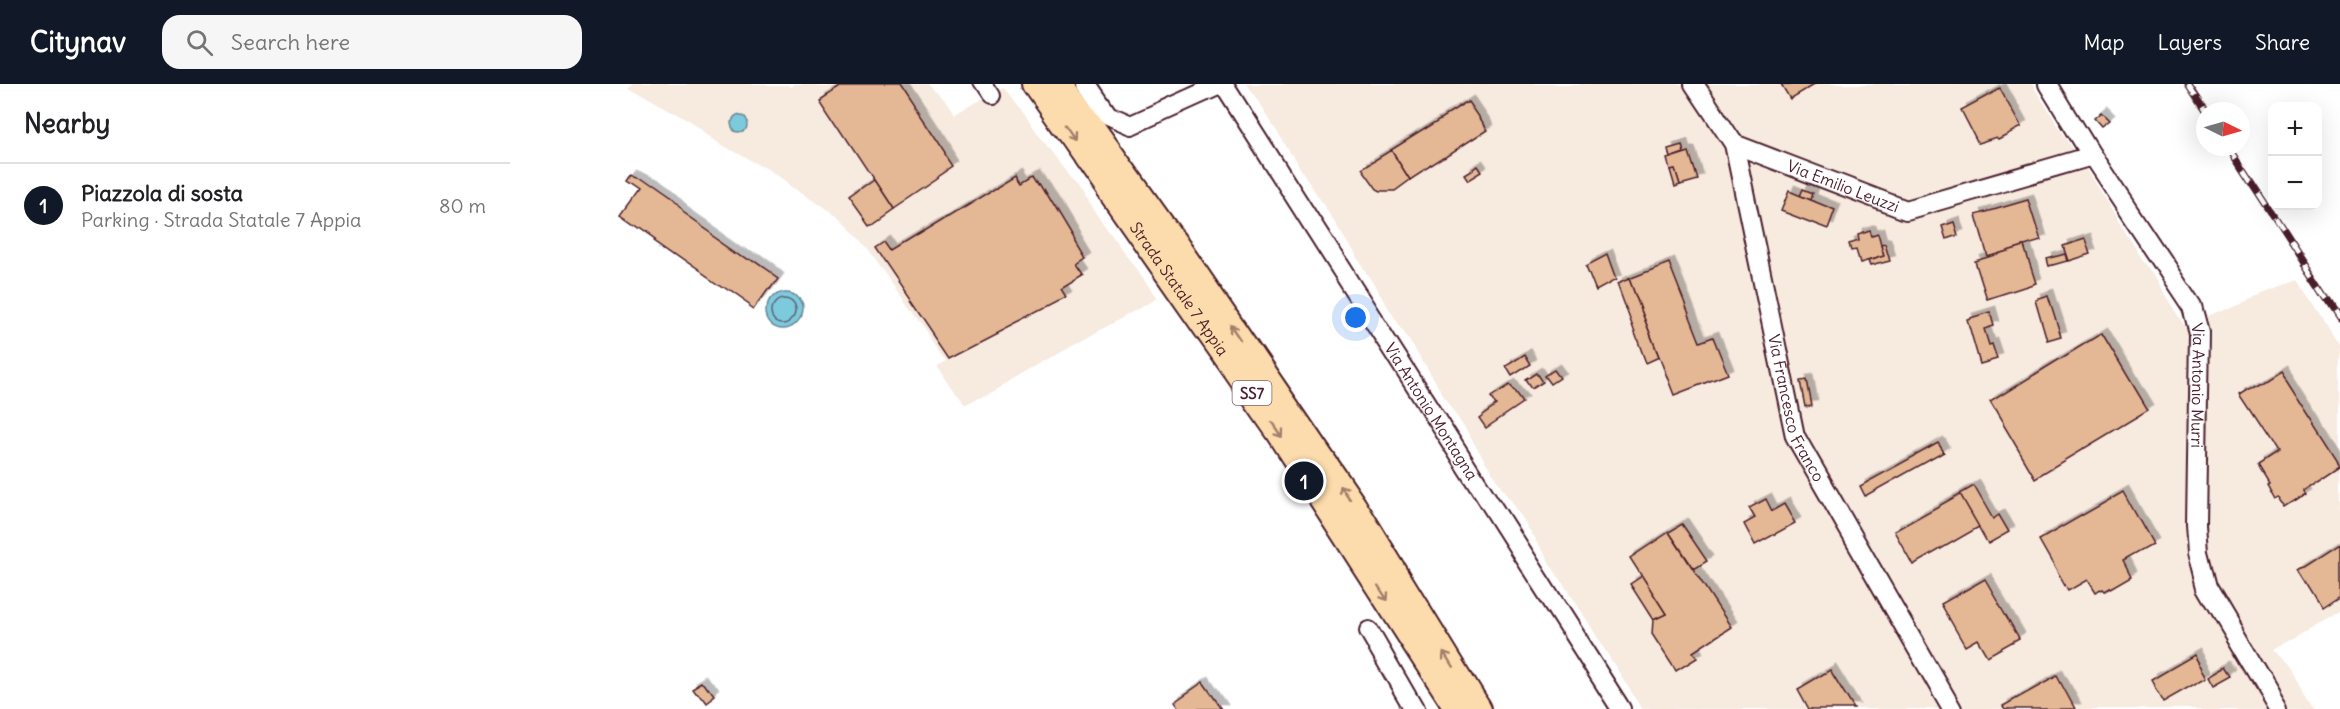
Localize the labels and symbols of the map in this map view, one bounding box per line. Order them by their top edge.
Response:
north arrow [2196,102,2250,156]
one-way arrow [1064,123,1076,140]
street label: Via Emilio Leuzzi [1784,155,1902,217]
street label: Strada Statale 7 Appia [1126,218,1233,359]
your location [1341,303,1370,332]
street label: Via Antonio Murri [2187,321,2209,448]
one-way arrow [1229,325,1241,341]
street label: Via Francesco Franco [1764,332,1829,485]
street label: Via Antonio Montagna [1380,339,1483,484]
road number: SS7 [1232,381,1272,405]
one-way arrow [1271,421,1284,438]
pin: 1 [1284,458,1324,504]
one-way arrow [1339,486,1351,502]
one-way arrow [1377,585,1389,601]
one-way arrow [1441,651,1453,668]

